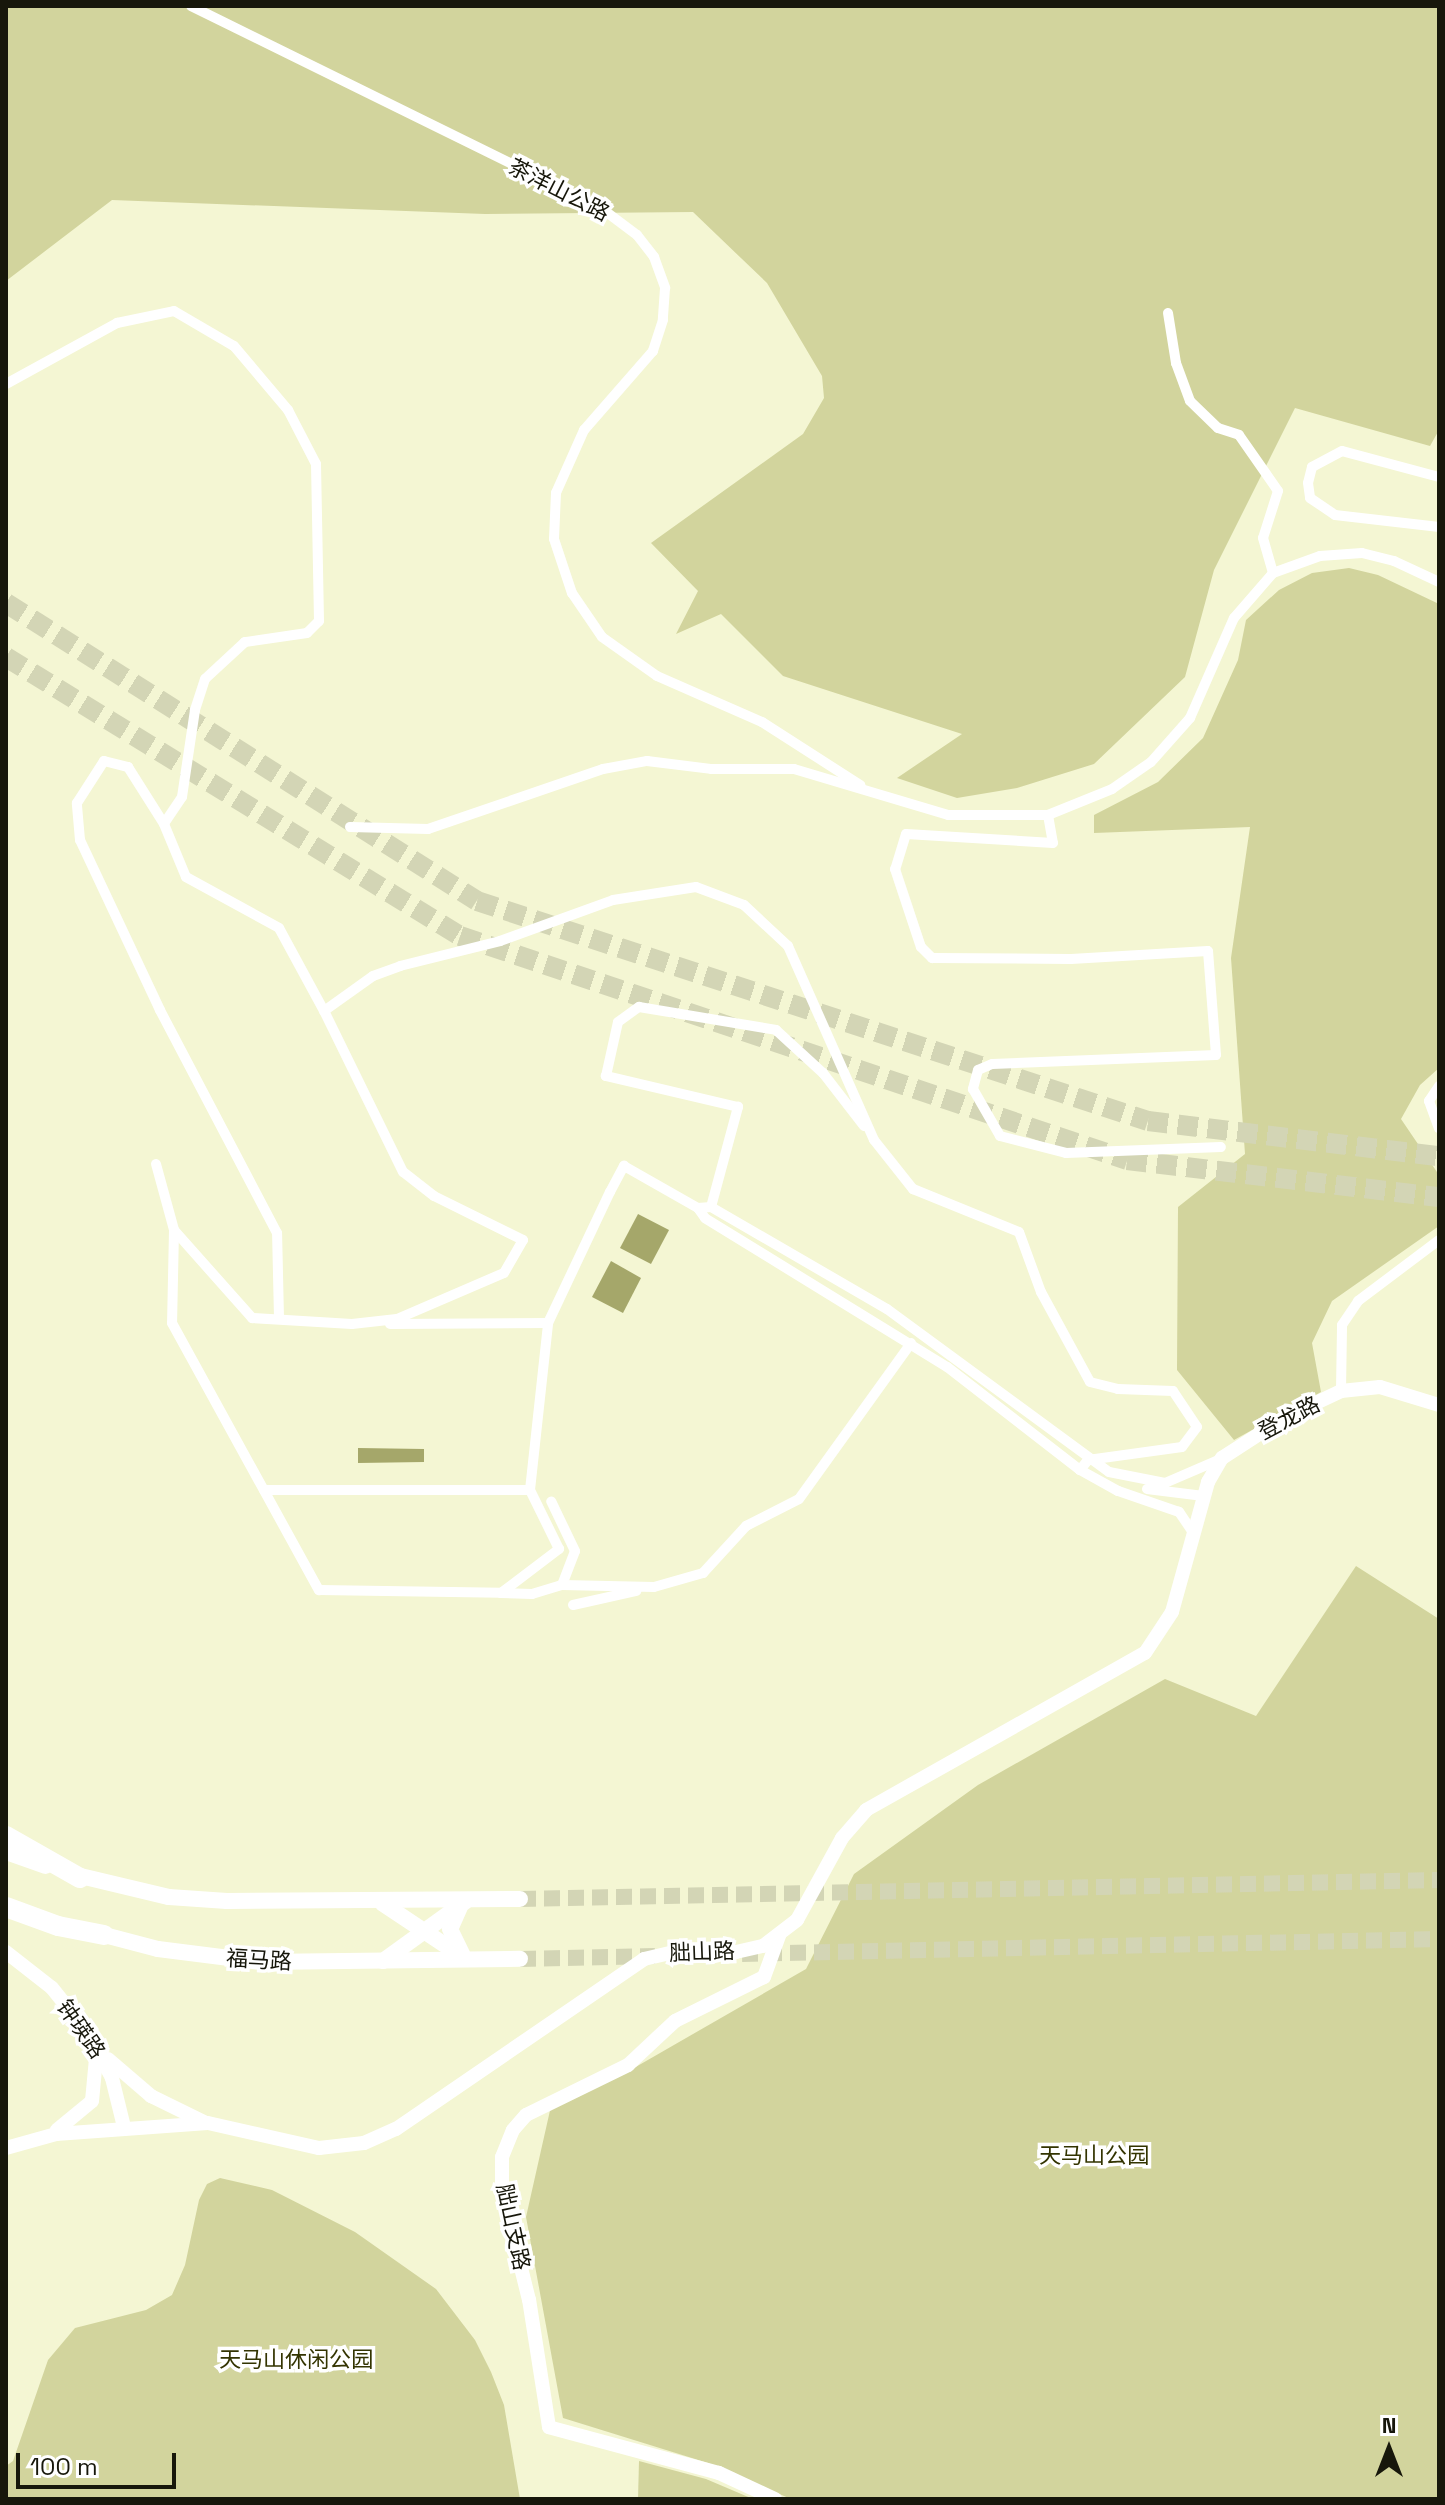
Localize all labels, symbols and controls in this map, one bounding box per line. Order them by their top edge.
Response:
street label: 茶洋山公路 [504,153,614,227]
street label: 登龙路 [1254,1391,1324,1445]
street label: 胐山路 [669,1938,735,1966]
street label: 福马路 [225,1945,293,1975]
street label: 钟瑛路 [51,1994,111,2064]
park label: 天马山公园 [1039,2143,1149,2169]
street label: 胐山支路 [491,2181,535,2273]
park label: 天马山休闲公园 [219,2347,373,2373]
north arrow [1349,2409,1429,2489]
text: N [1382,2411,1396,2439]
scale bar [20,2437,180,2487]
text: 100 m [30,2451,98,2482]

